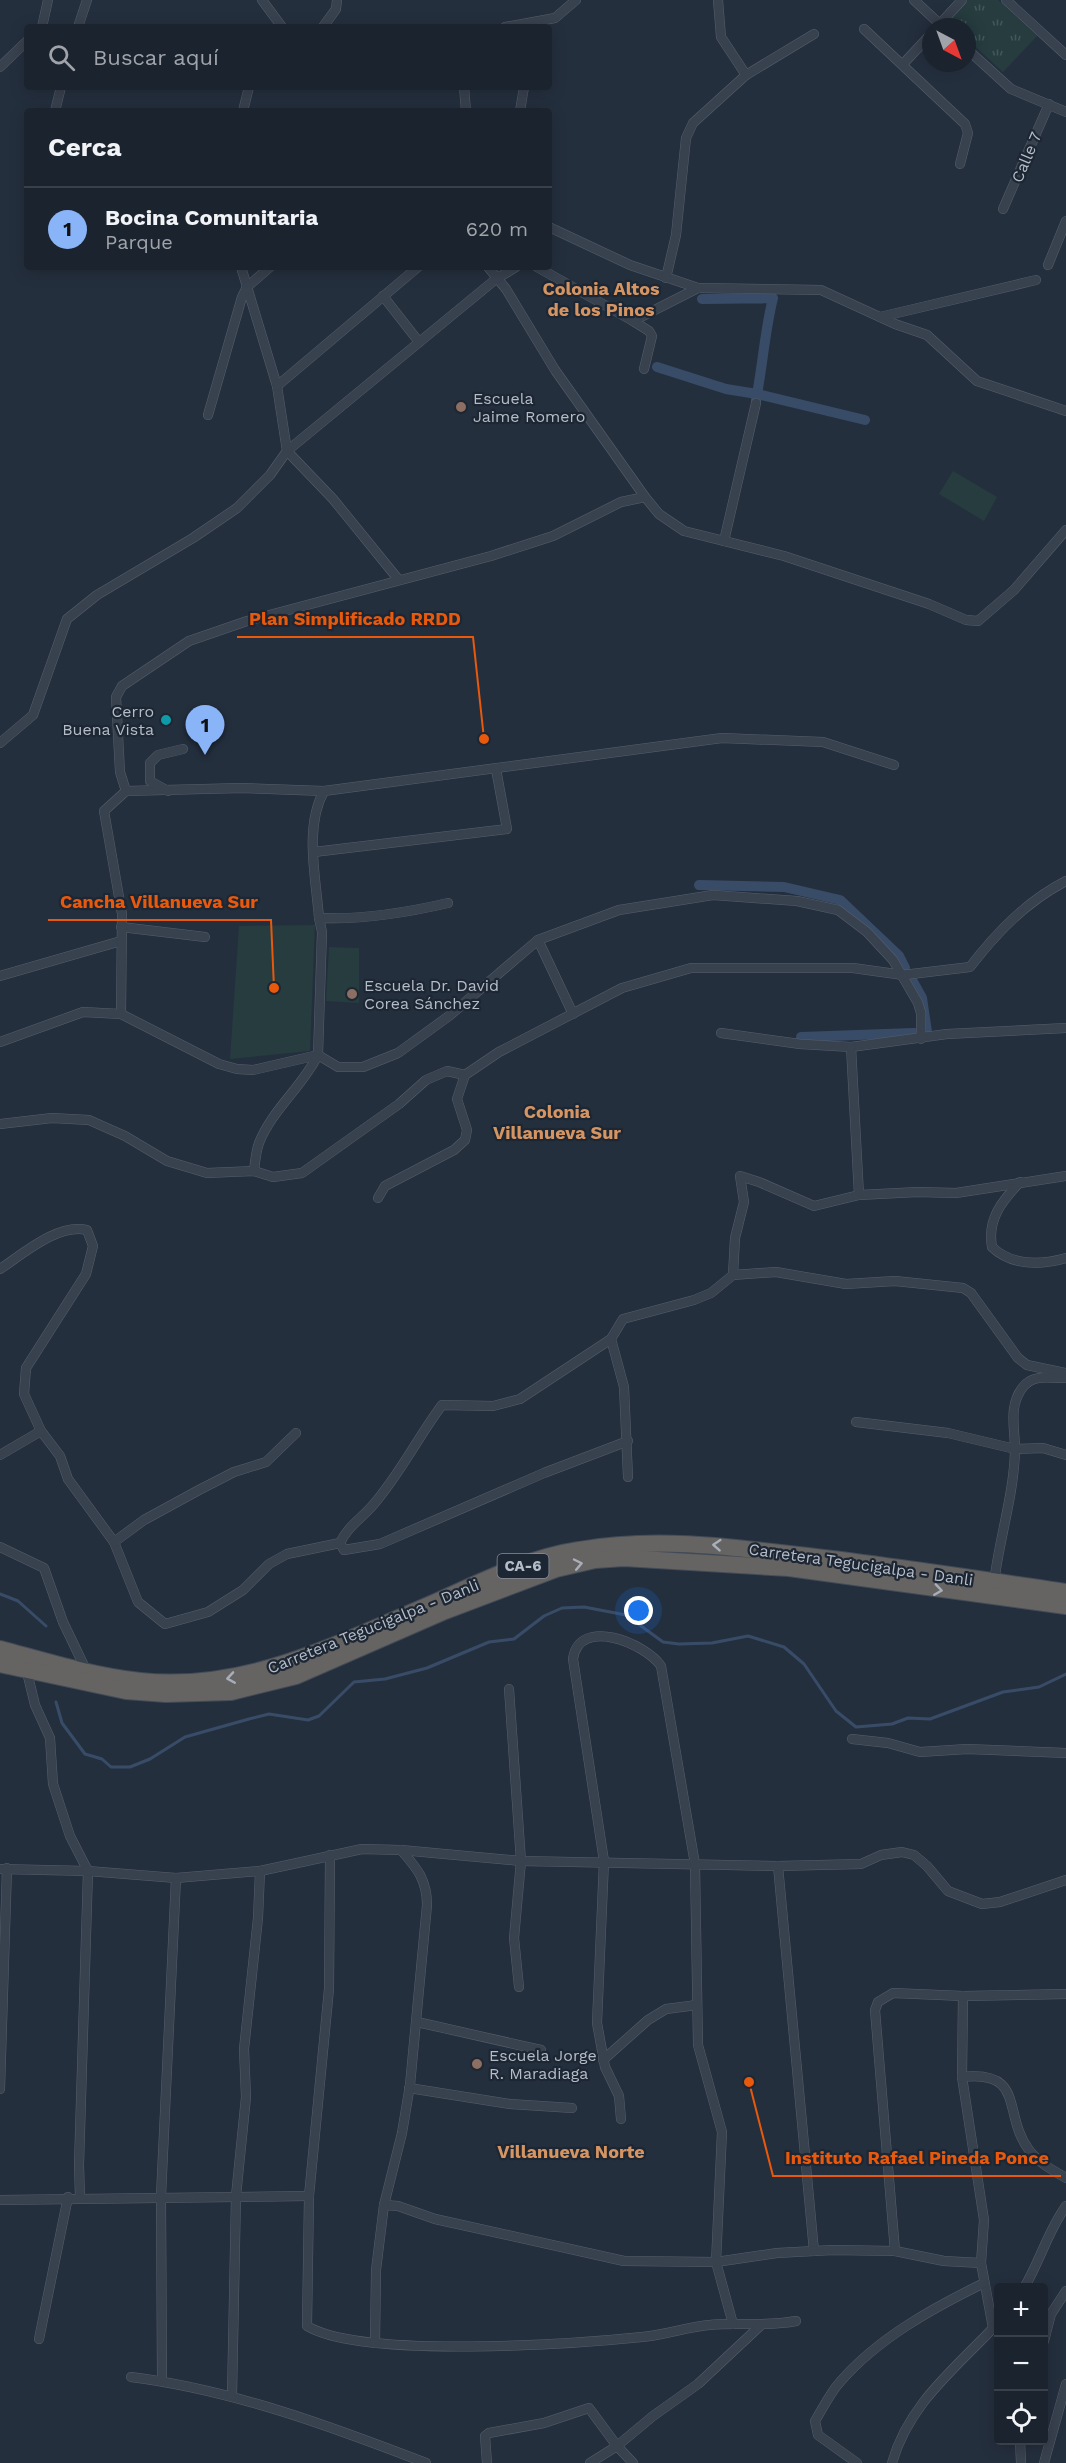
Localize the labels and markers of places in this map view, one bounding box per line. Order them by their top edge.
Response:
place label: Escuela Jaime Romero [473,389,585,426]
marker: Escuela Jaime Romero [454,400,468,414]
callout: Plan Simplificado RRDD [237,601,473,637]
place label: Cerro Buena Vista [62,702,154,739]
pin: 1 [186,706,224,755]
marker: Cerro Buena Vista [159,713,173,727]
callout: Cancha Villanueva Sur [48,884,271,920]
place label: Escuela Dr. David Corea Sánchez [364,976,499,1013]
marker: Escuela Dr. David Corea Sánchez [345,987,359,1001]
place label: Escuela Jorge R. Maradiaga [489,2046,597,2083]
marker: Escuela Jorge R. Maradiaga [470,2057,484,2071]
callout: Instituto Rafael Pineda Ponce [773,2140,1061,2176]

